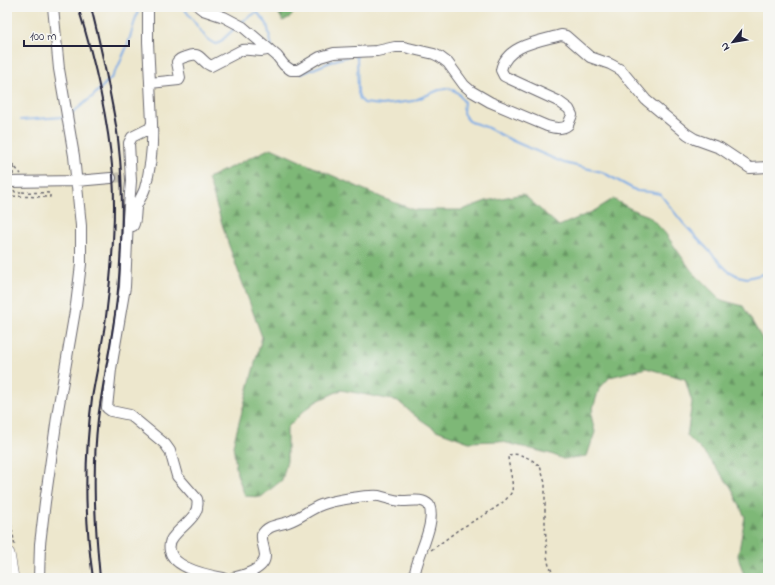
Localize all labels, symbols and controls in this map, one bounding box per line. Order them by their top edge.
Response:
scale bar [24,22,129,48]
north arrow [713,22,753,62]
text: 100 m [30,28,57,46]
text: N [717,39,734,54]

